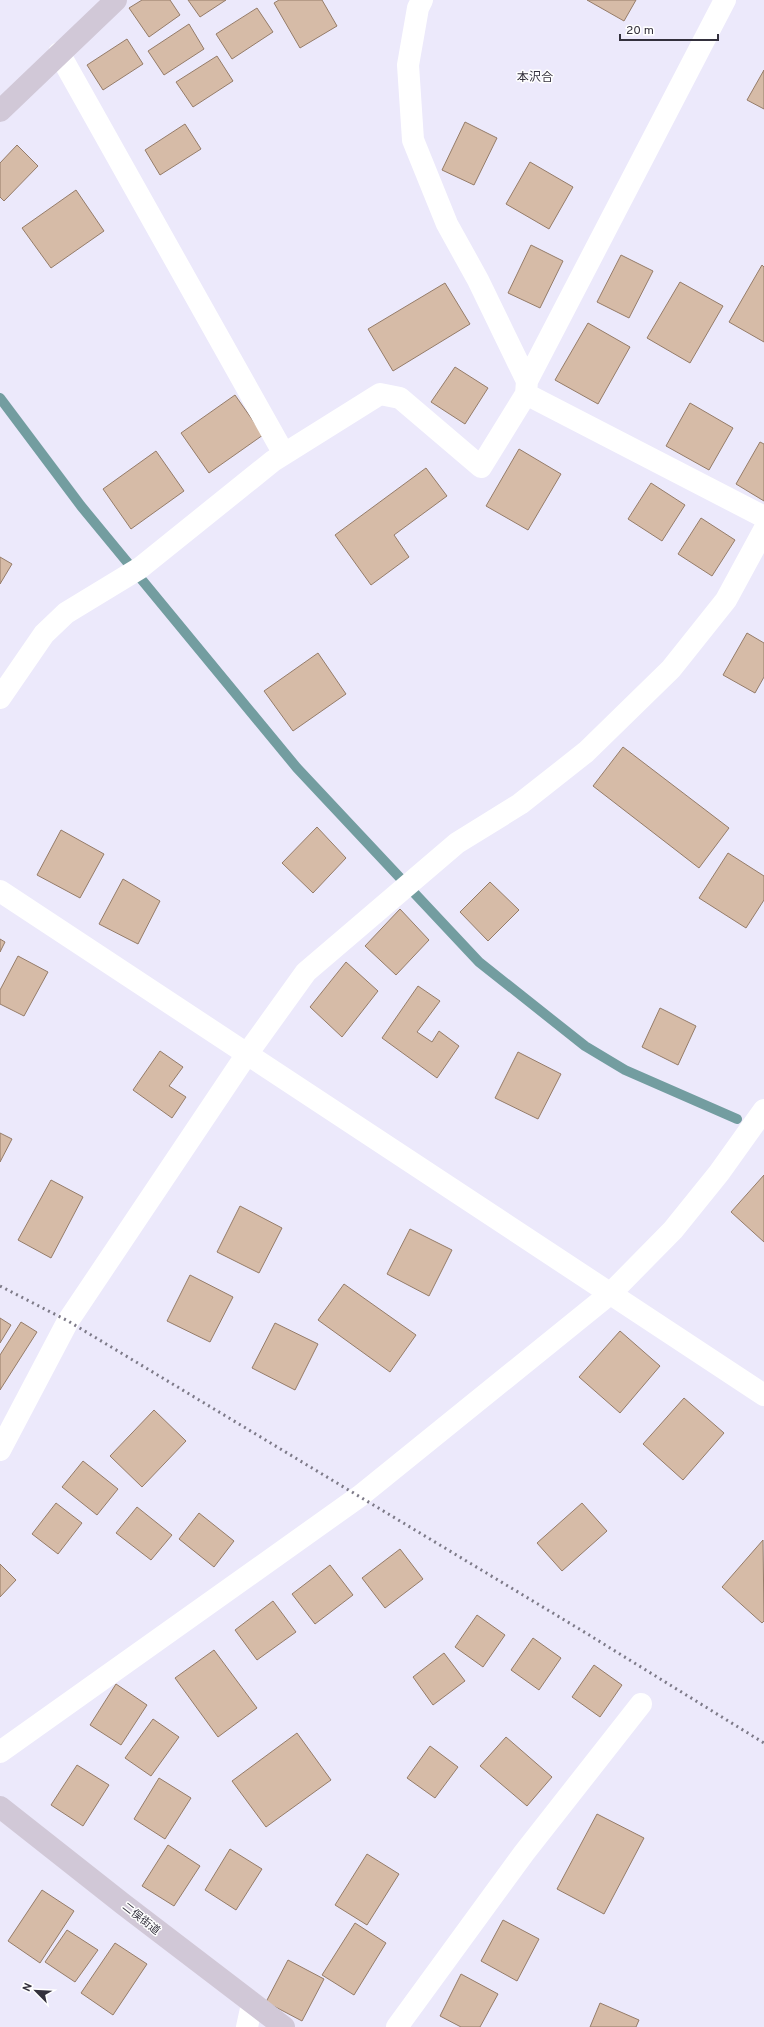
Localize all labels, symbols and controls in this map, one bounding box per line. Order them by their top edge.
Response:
scale bar [620,16,718,42]
text: 20 m [626,23,654,39]
district label: 本沢合 [517,70,553,86]
street label: 二俣街道 [119,1900,163,1938]
north arrow [16,1971,56,2011]
text: N [20,1981,36,1994]

